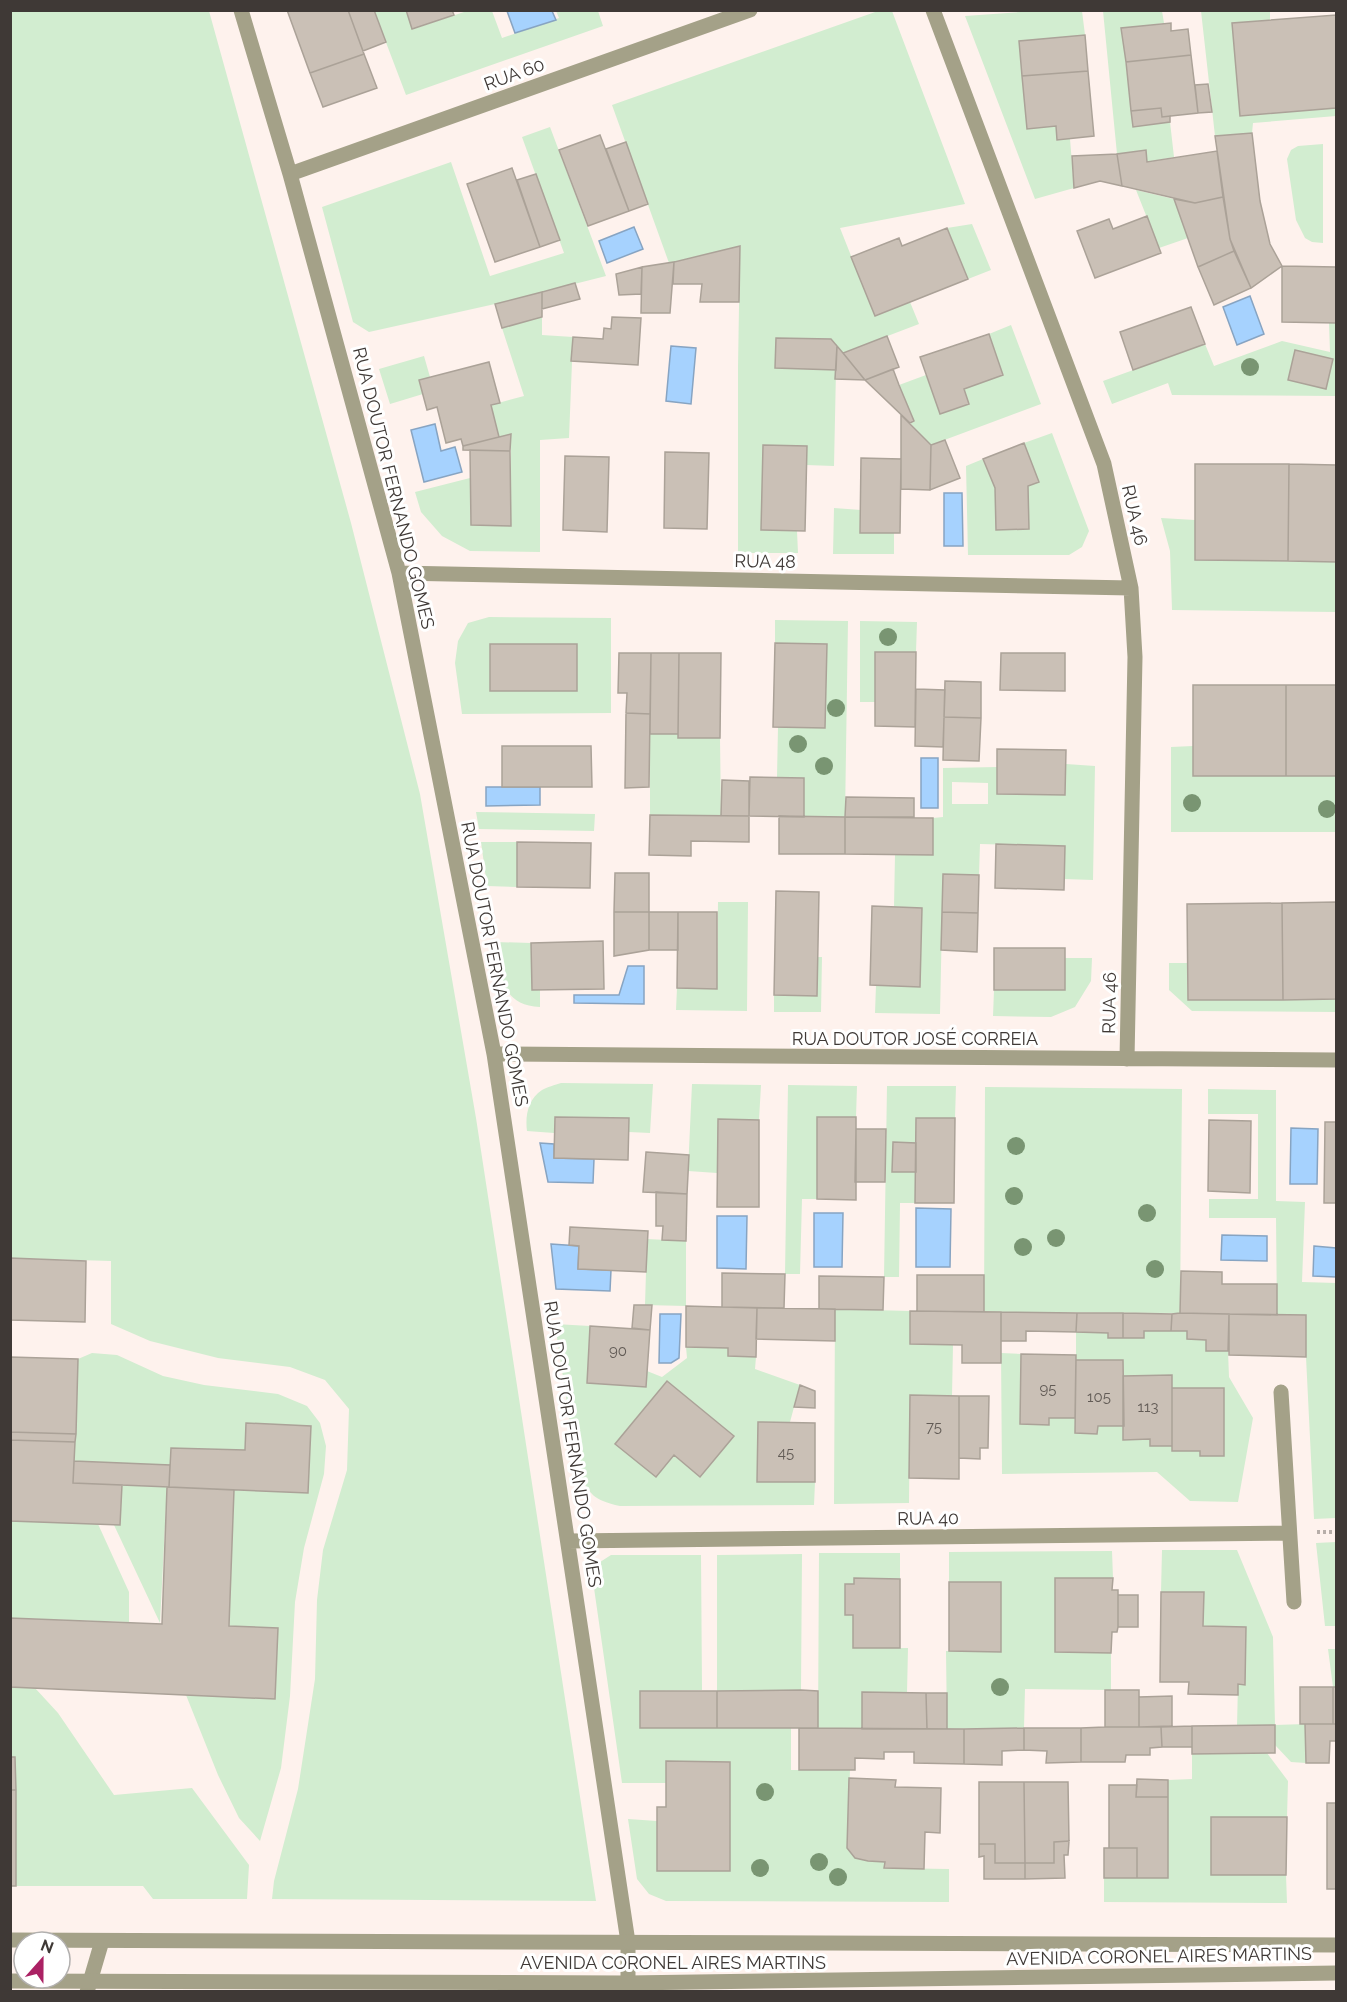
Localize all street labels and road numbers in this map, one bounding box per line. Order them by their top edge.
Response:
street label: RUA 60 [481,53,547,95]
street label: RUA DOUTOR FERNANDO GOMES [349,345,439,631]
street label: RUA 46 [1118,483,1152,548]
street label: RUA 48 [734,550,796,572]
street label: RUA DOUTOR FERNANDO GOMES [457,820,533,1108]
street label: RUA 46 [1098,972,1120,1034]
street label: RUA DOUTOR JOSÉ CORREIA [792,1027,1038,1049]
street label: RUA DOUTOR FERNANDO GOMES [540,1299,606,1589]
street label: RUA 40 [897,1507,959,1529]
street label: AVENIDA CORONEL AIRES MARTINS [1006,1943,1312,1969]
street label: AVENIDA CORONEL AIRES MARTINS [520,1952,826,1973]

